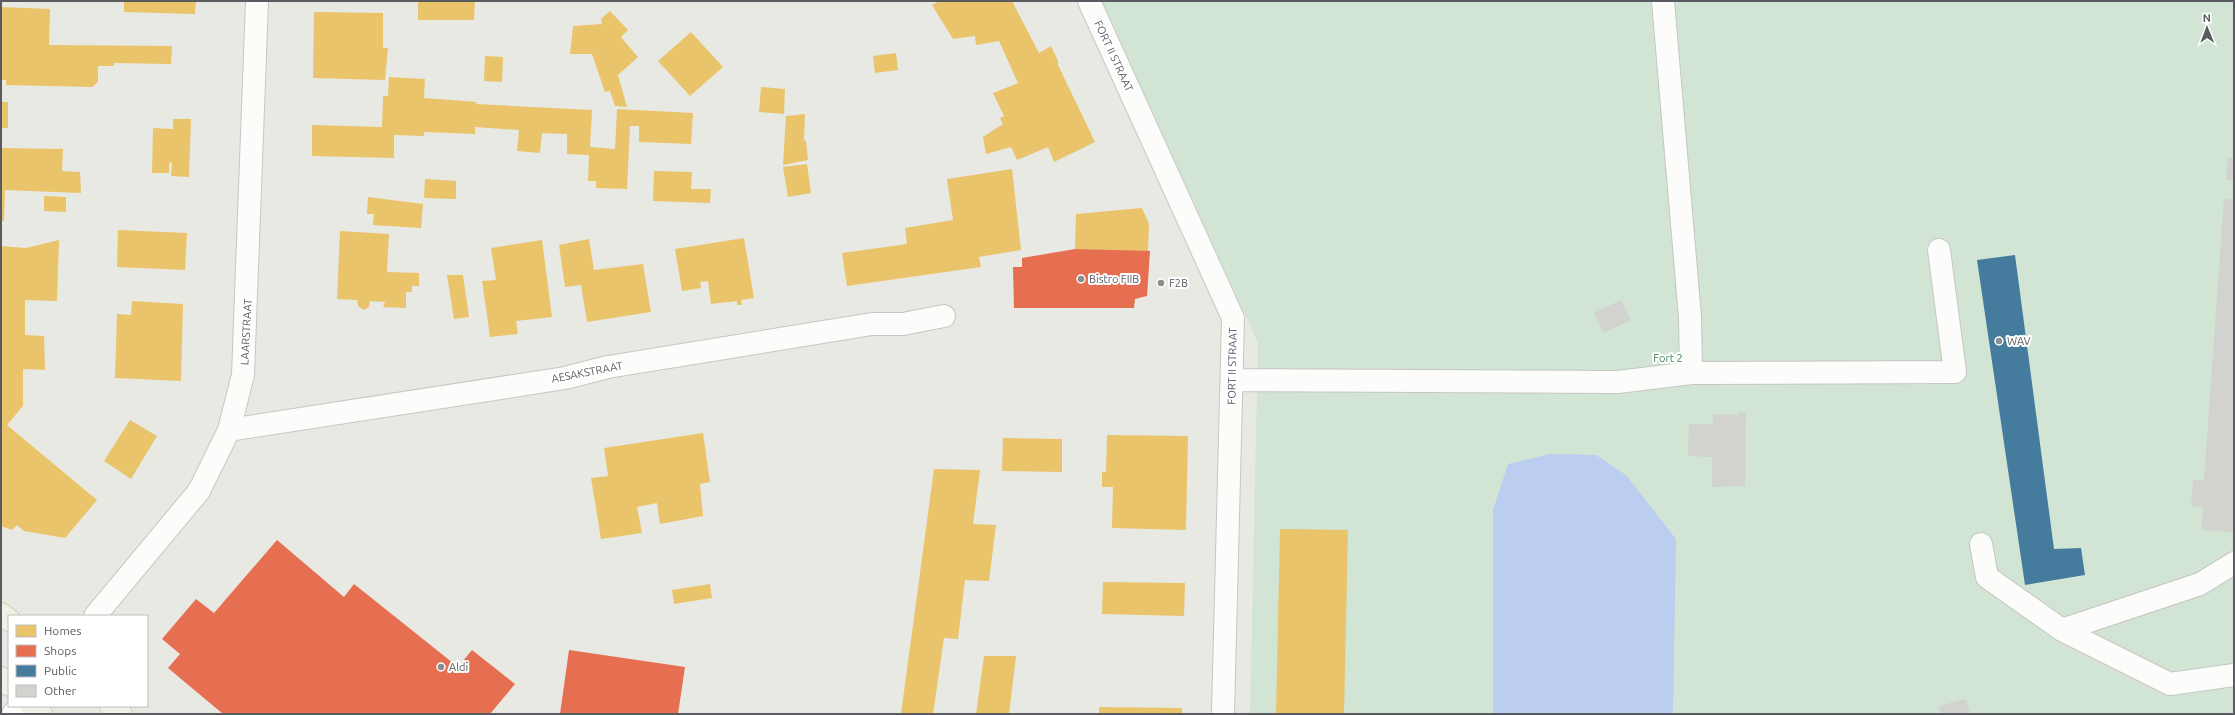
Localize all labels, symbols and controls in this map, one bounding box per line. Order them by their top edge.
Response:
north arrow [2187,8,2227,48]
text: N [2203,12,2211,24]
street label: FORT II STRAAT [1092,19,1136,93]
place label: Bistro FIIB [1089,273,1139,285]
marker: Bistro FIIB [1076,274,1086,284]
place label: F2B [1169,277,1188,289]
marker: F2B [1156,278,1166,288]
street label: LAARSTRAAT [238,298,254,366]
street label: FORT II STRAAT [1225,327,1239,405]
place label: WAV [2007,335,2031,347]
marker: WAV [1994,336,2004,346]
park label: Fort 2 [1653,352,1683,364]
street label: AESAKSTRAAT [550,359,624,385]
legend [8,615,148,707]
text: Homes [44,624,82,637]
text: Shops [44,644,76,657]
place label: Aldi [449,661,468,673]
marker: Aldi [436,662,446,672]
text: Public [44,664,77,677]
text: Other [44,684,77,697]

